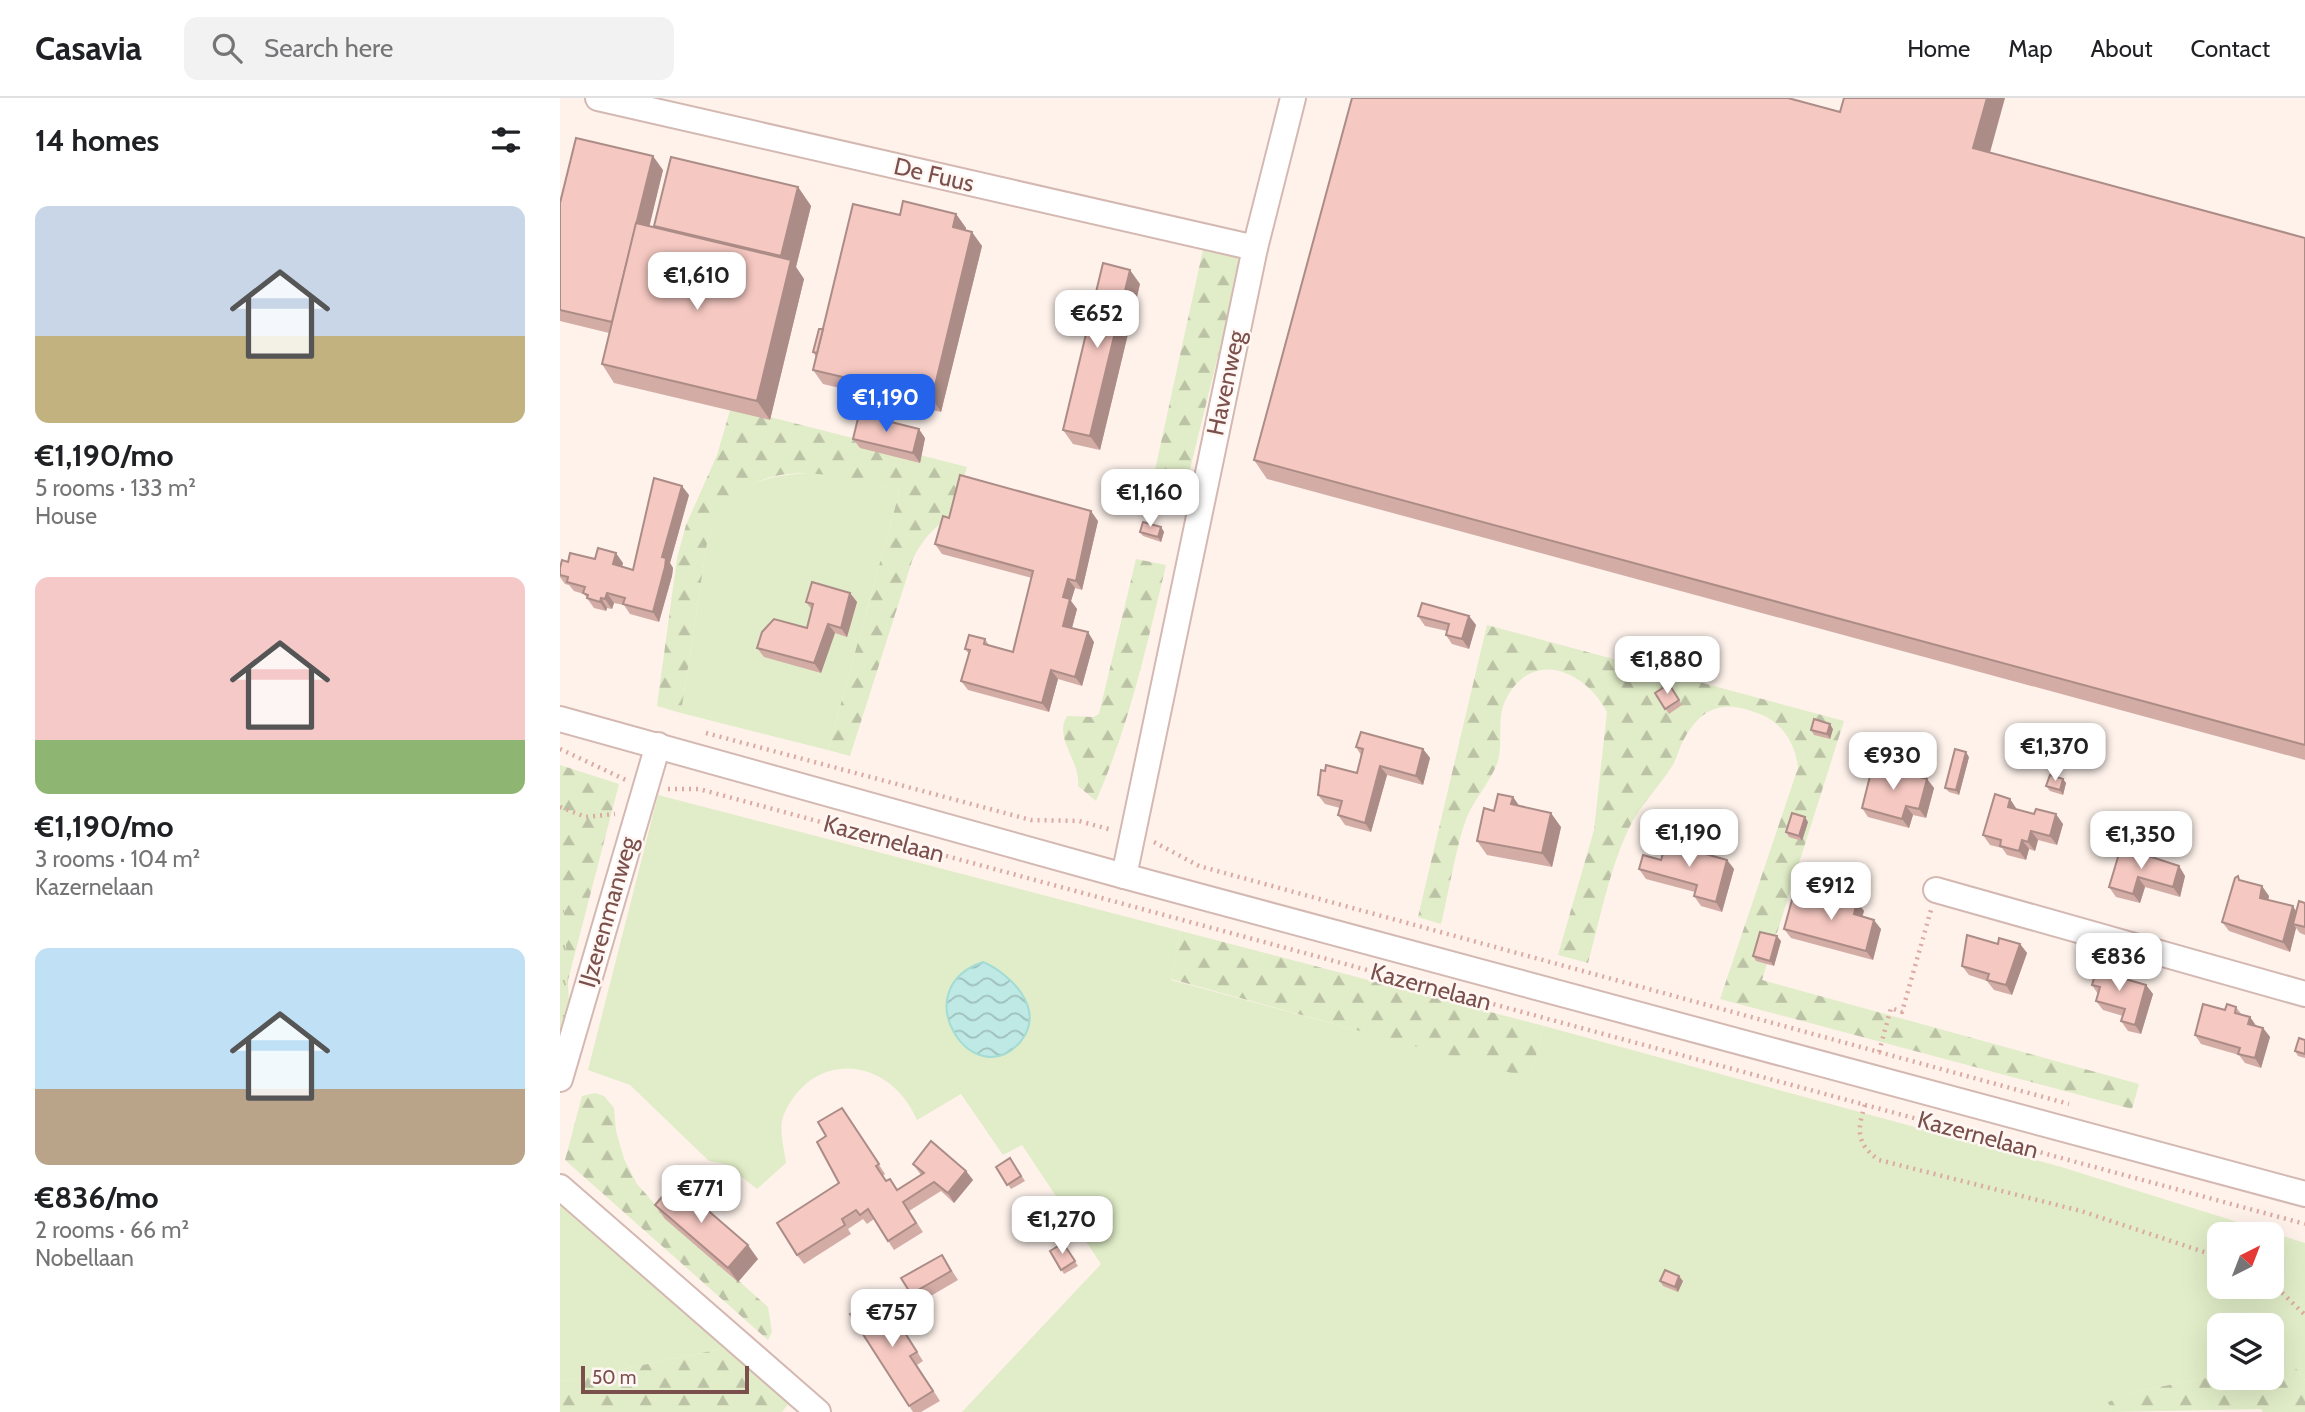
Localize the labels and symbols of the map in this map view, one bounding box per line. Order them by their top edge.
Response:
street label: De Fuus [891,151,977,198]
pin: €1,610 [640,252,754,312]
pin: €652 [1056,290,1138,350]
street label: Havenweg [1200,327,1251,438]
pin: €1,190 [829,374,943,434]
pin: €1,160 [1093,470,1207,529]
pin: €1,880 [1610,636,1724,696]
pin: €1,370 [1998,724,2112,783]
pin: €930 [1852,732,1934,792]
street label: Kazernelaan [821,808,948,869]
pin: €1,190 [1632,810,1746,869]
pin: €1,350 [2084,812,2198,871]
street label: IJzerenmanweg [572,832,643,991]
pin: €912 [1790,862,1872,922]
pin: €836 [2078,934,2160,993]
street label: Kazernelaan [1368,956,1495,1017]
street label: Kazernelaan [1915,1104,2042,1165]
pin: €771 [660,1166,742,1225]
pin: €1,270 [1005,1196,1119,1256]
north arrow [2207,1222,2284,1298]
pin: €757 [851,1290,933,1349]
scale bar [581,1363,749,1395]

